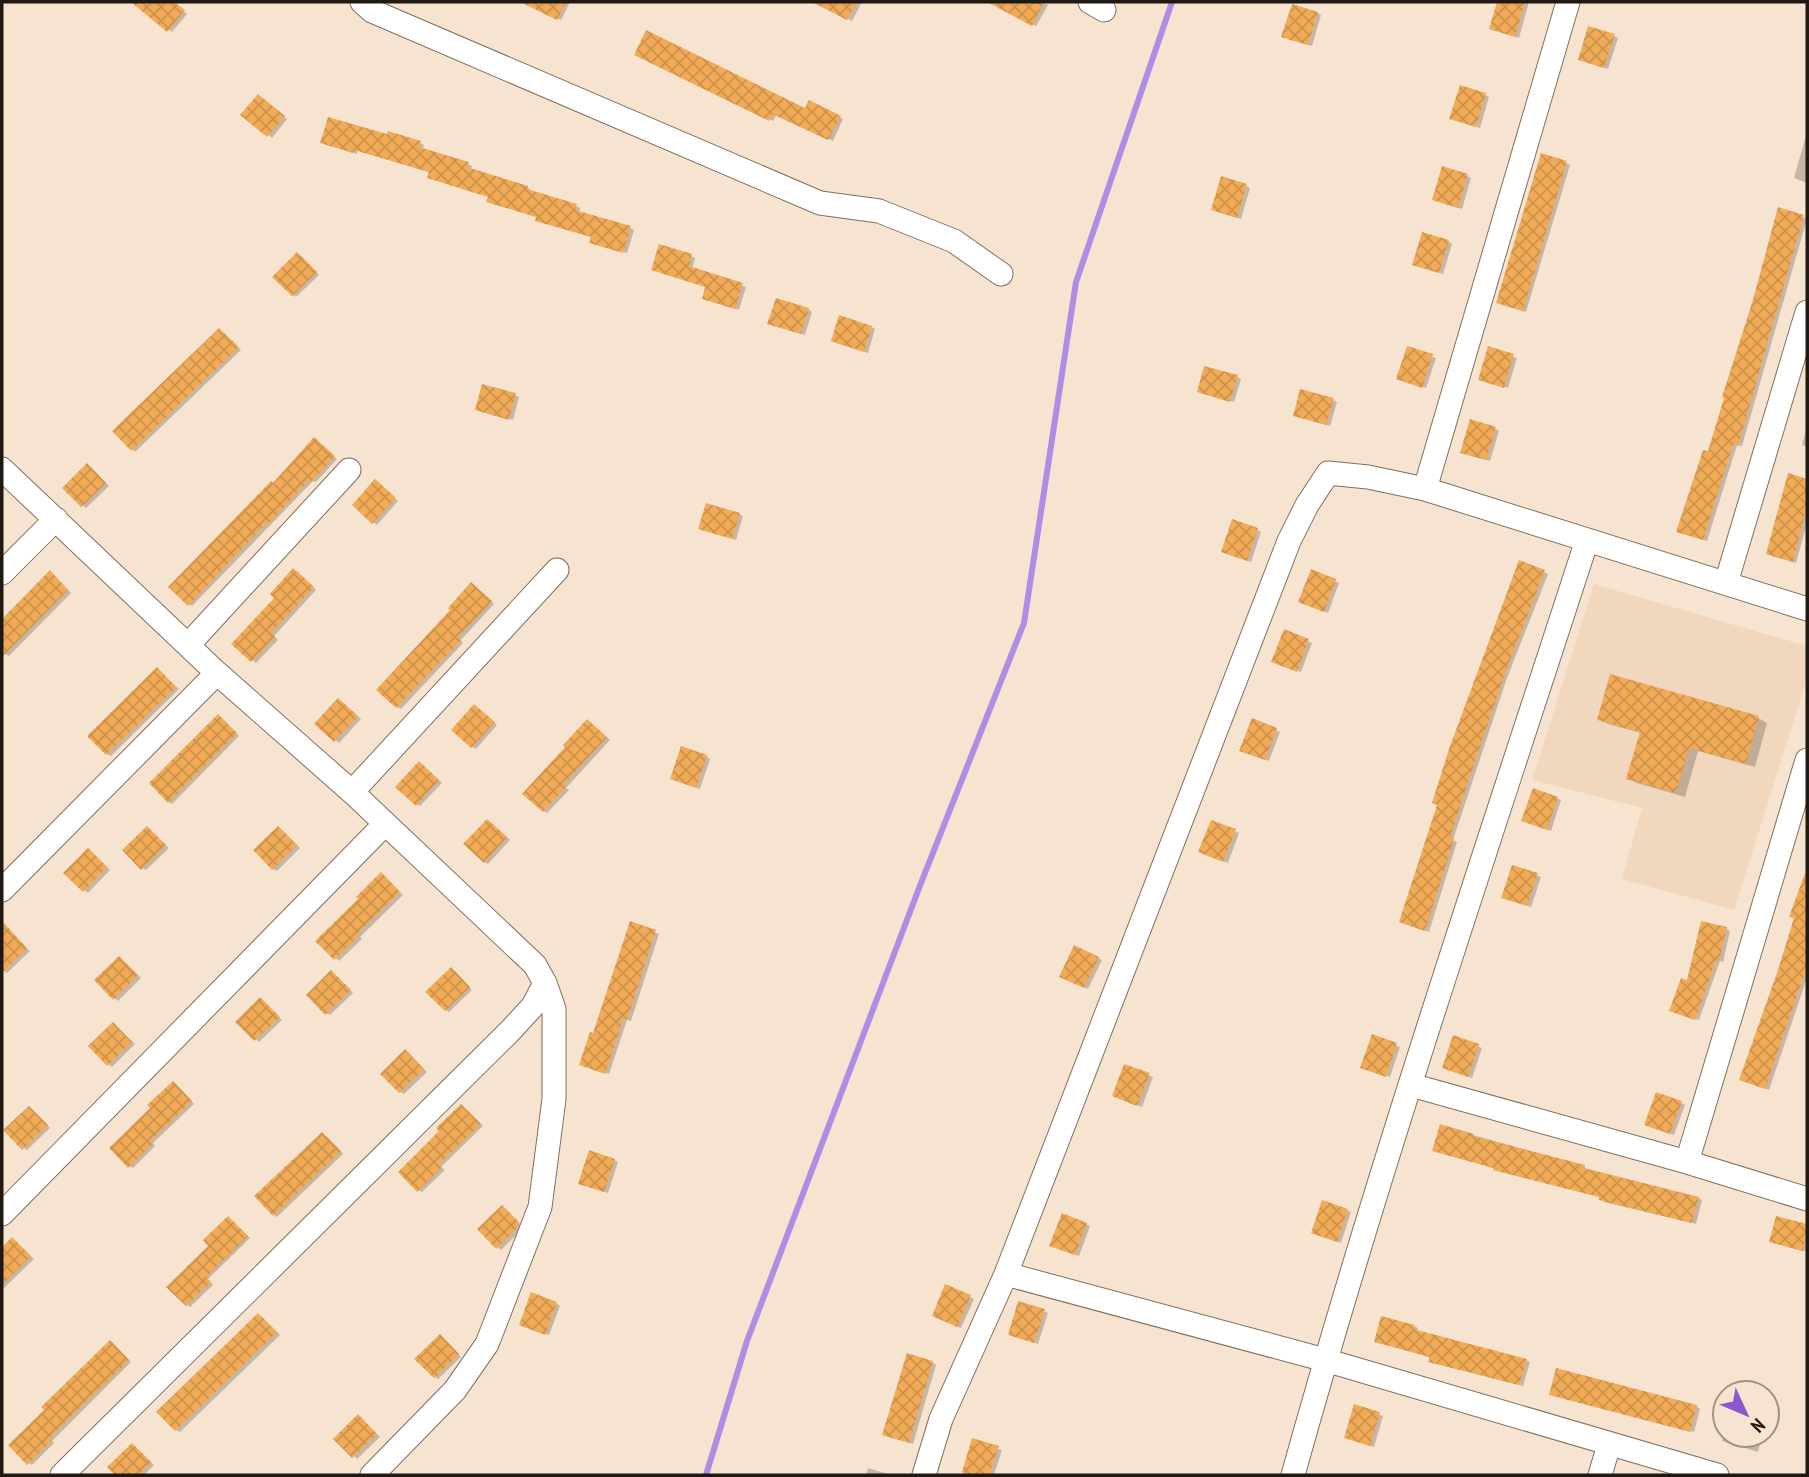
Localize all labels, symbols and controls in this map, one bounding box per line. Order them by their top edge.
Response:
north arrow [1711,1379,1781,1449]
text: N [1746,1414,1770,1438]

